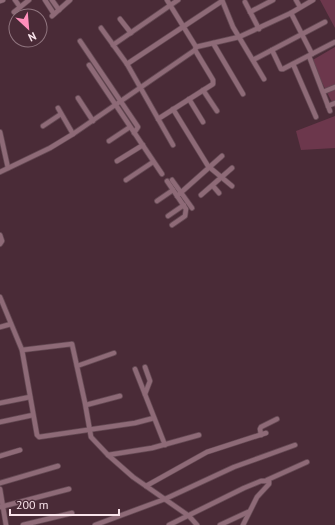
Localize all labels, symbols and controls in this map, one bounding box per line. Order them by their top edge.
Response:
north arrow [8,8,48,48]
text: N [26,29,39,45]
scale bar [10,491,119,517]
text: 200 m [16,497,49,512]

